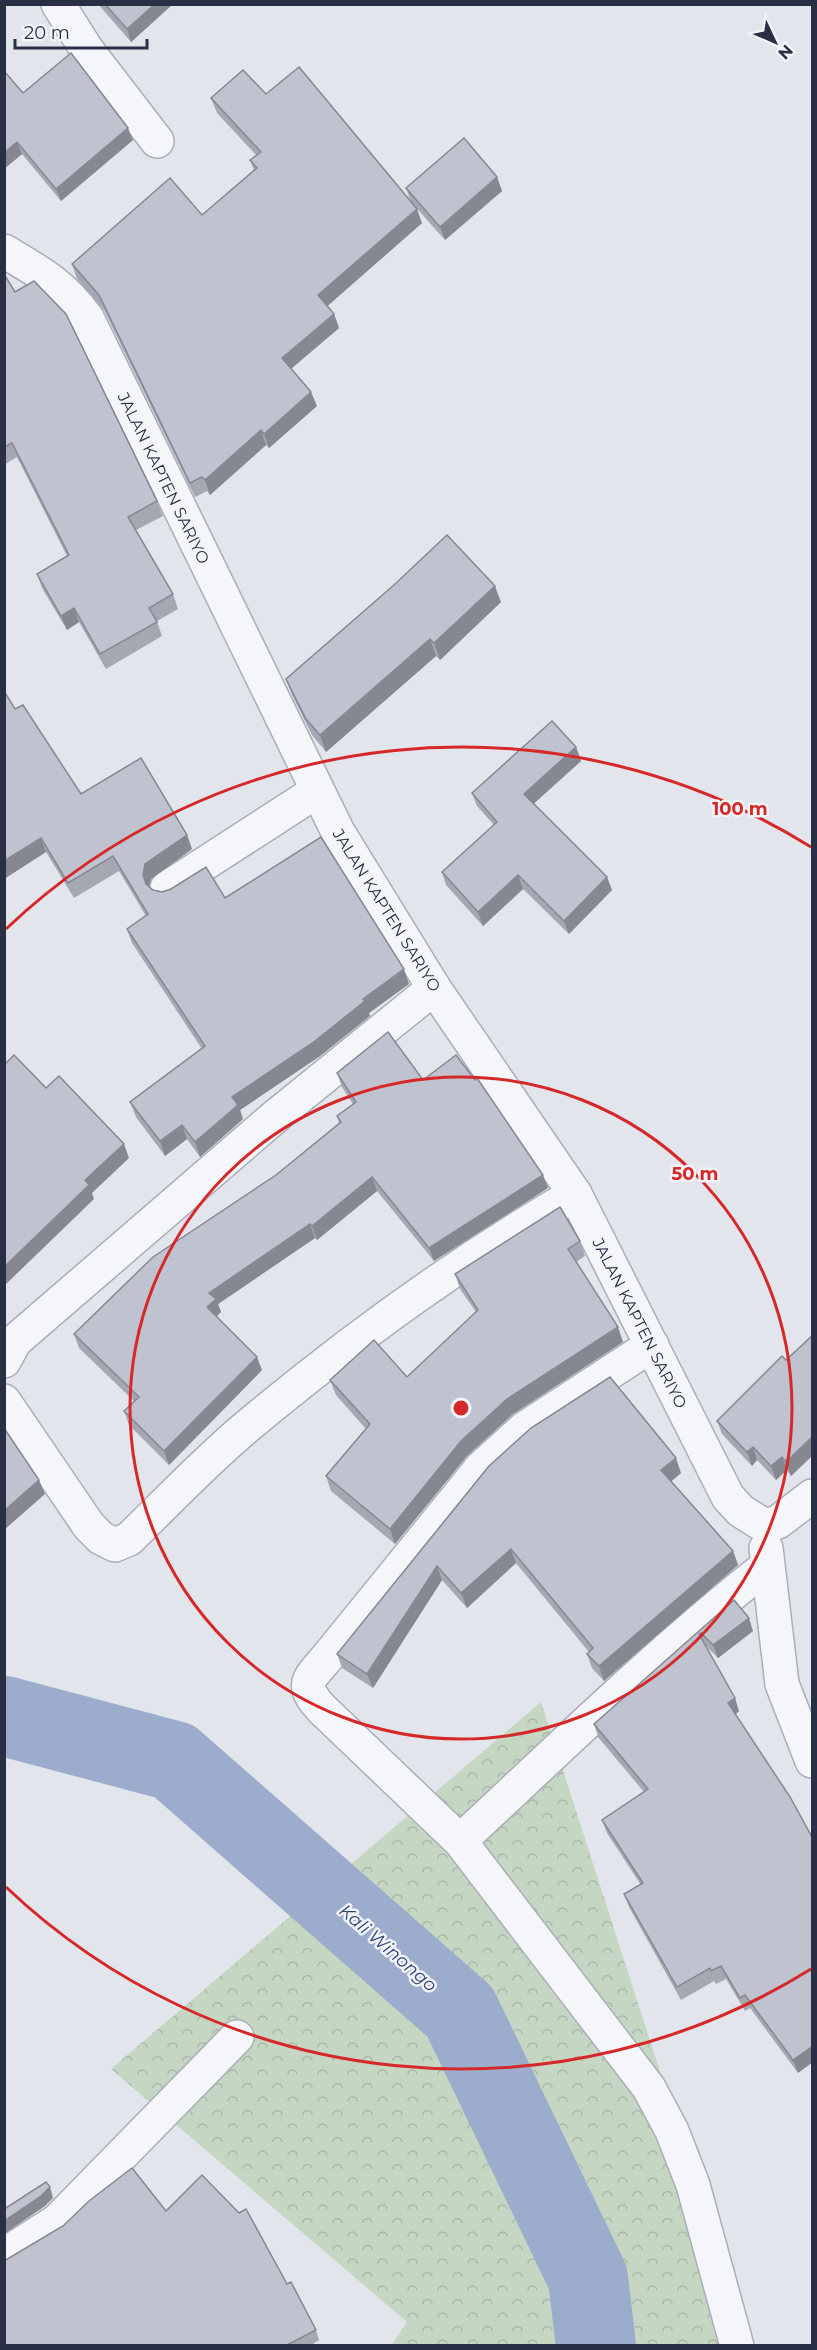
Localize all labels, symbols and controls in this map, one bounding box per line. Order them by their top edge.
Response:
scale bar [15,12,147,50]
north arrow [745,12,805,72]
text: 20 m [24,22,70,44]
text: N [774,41,797,63]
street label: JALAN KAPTEN SARIYO [113,389,213,567]
text: 100 m [712,798,768,820]
street label: JALAN KAPTEN SARIYO [328,825,445,995]
text: 50 m [672,1163,718,1185]
street label: JALAN KAPTEN SARIYO [588,1234,691,1411]
centre of rings [451,1398,471,1418]
water label: Kali Winongo [335,1900,441,1996]

